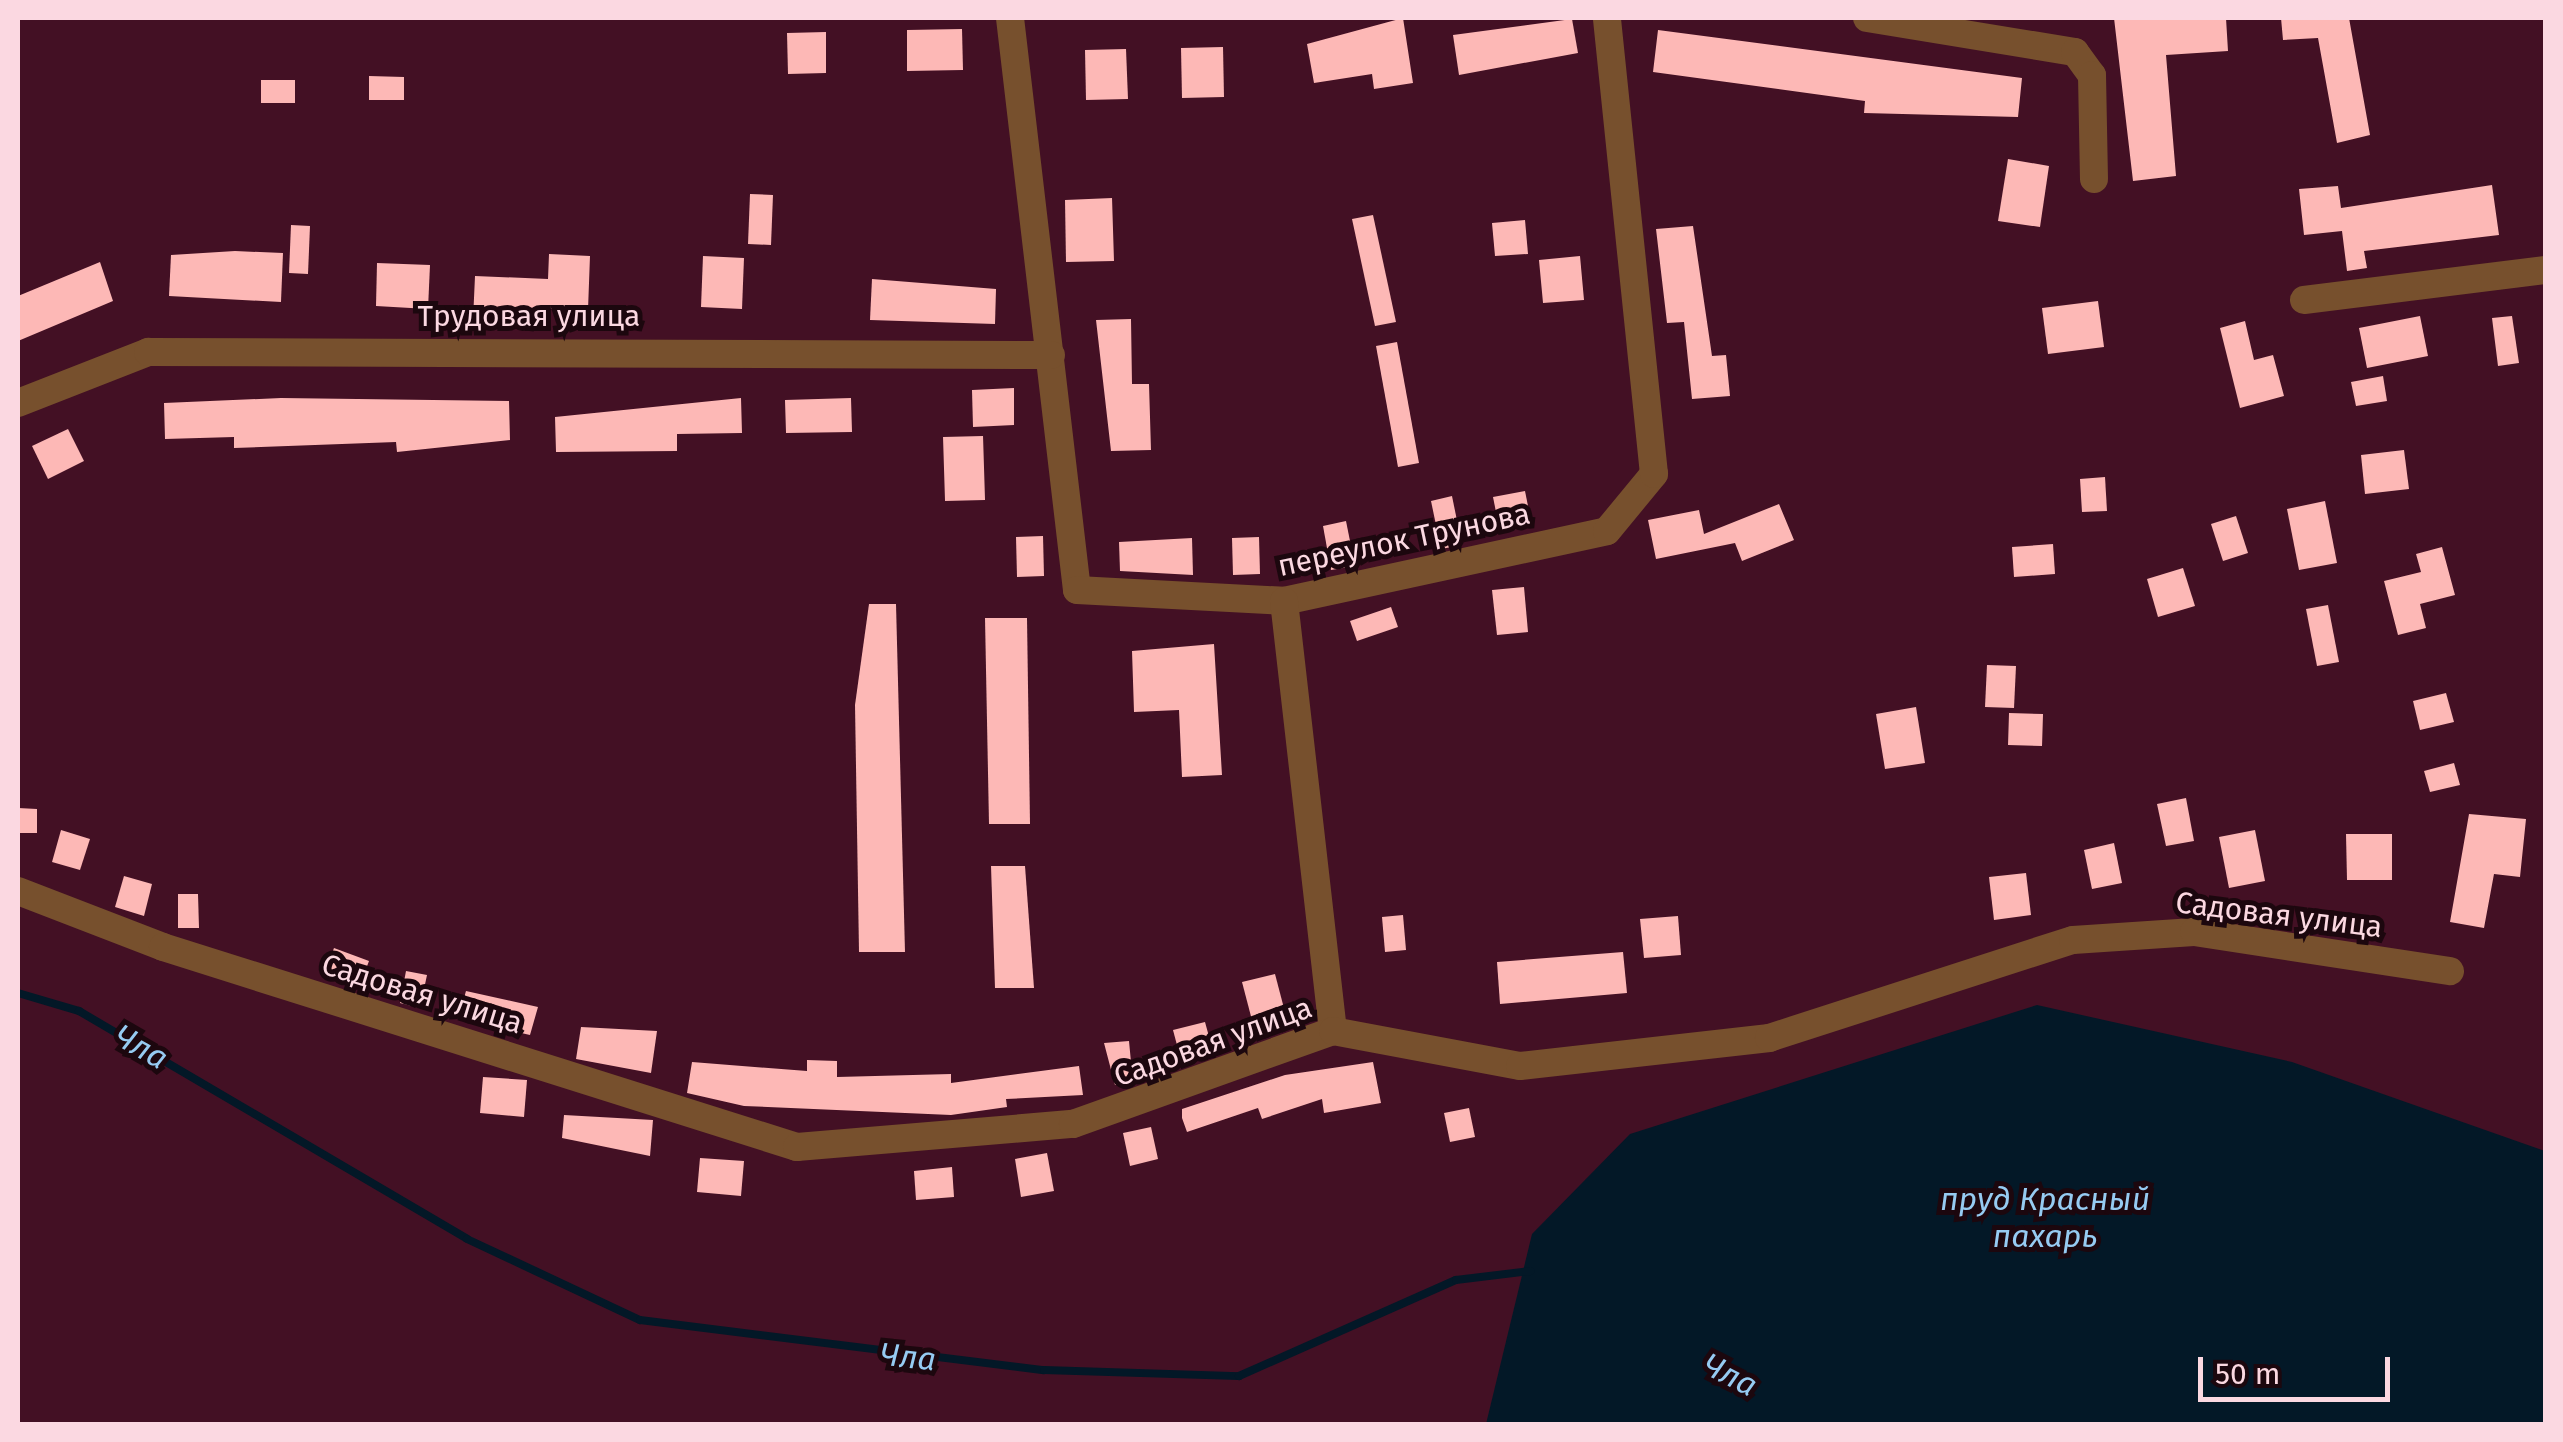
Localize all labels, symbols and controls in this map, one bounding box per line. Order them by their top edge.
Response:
street label: Трудовая улица [418,298,640,334]
street label: переулок Трунова [1275,496,1533,584]
street label: Садовая улица [2174,884,2384,946]
street label: Садовая улица [317,946,527,1042]
street label: Садовая улица [1109,990,1317,1094]
water label: Чла [107,1016,175,1078]
water label: пруд Красный пахарь [1940,1181,2150,1256]
water label: Чла [878,1335,938,1379]
scale bar [2203,1337,2396,1399]
water label: Чла [1696,1345,1764,1405]
text: 50 m [2215,1356,2280,1392]

